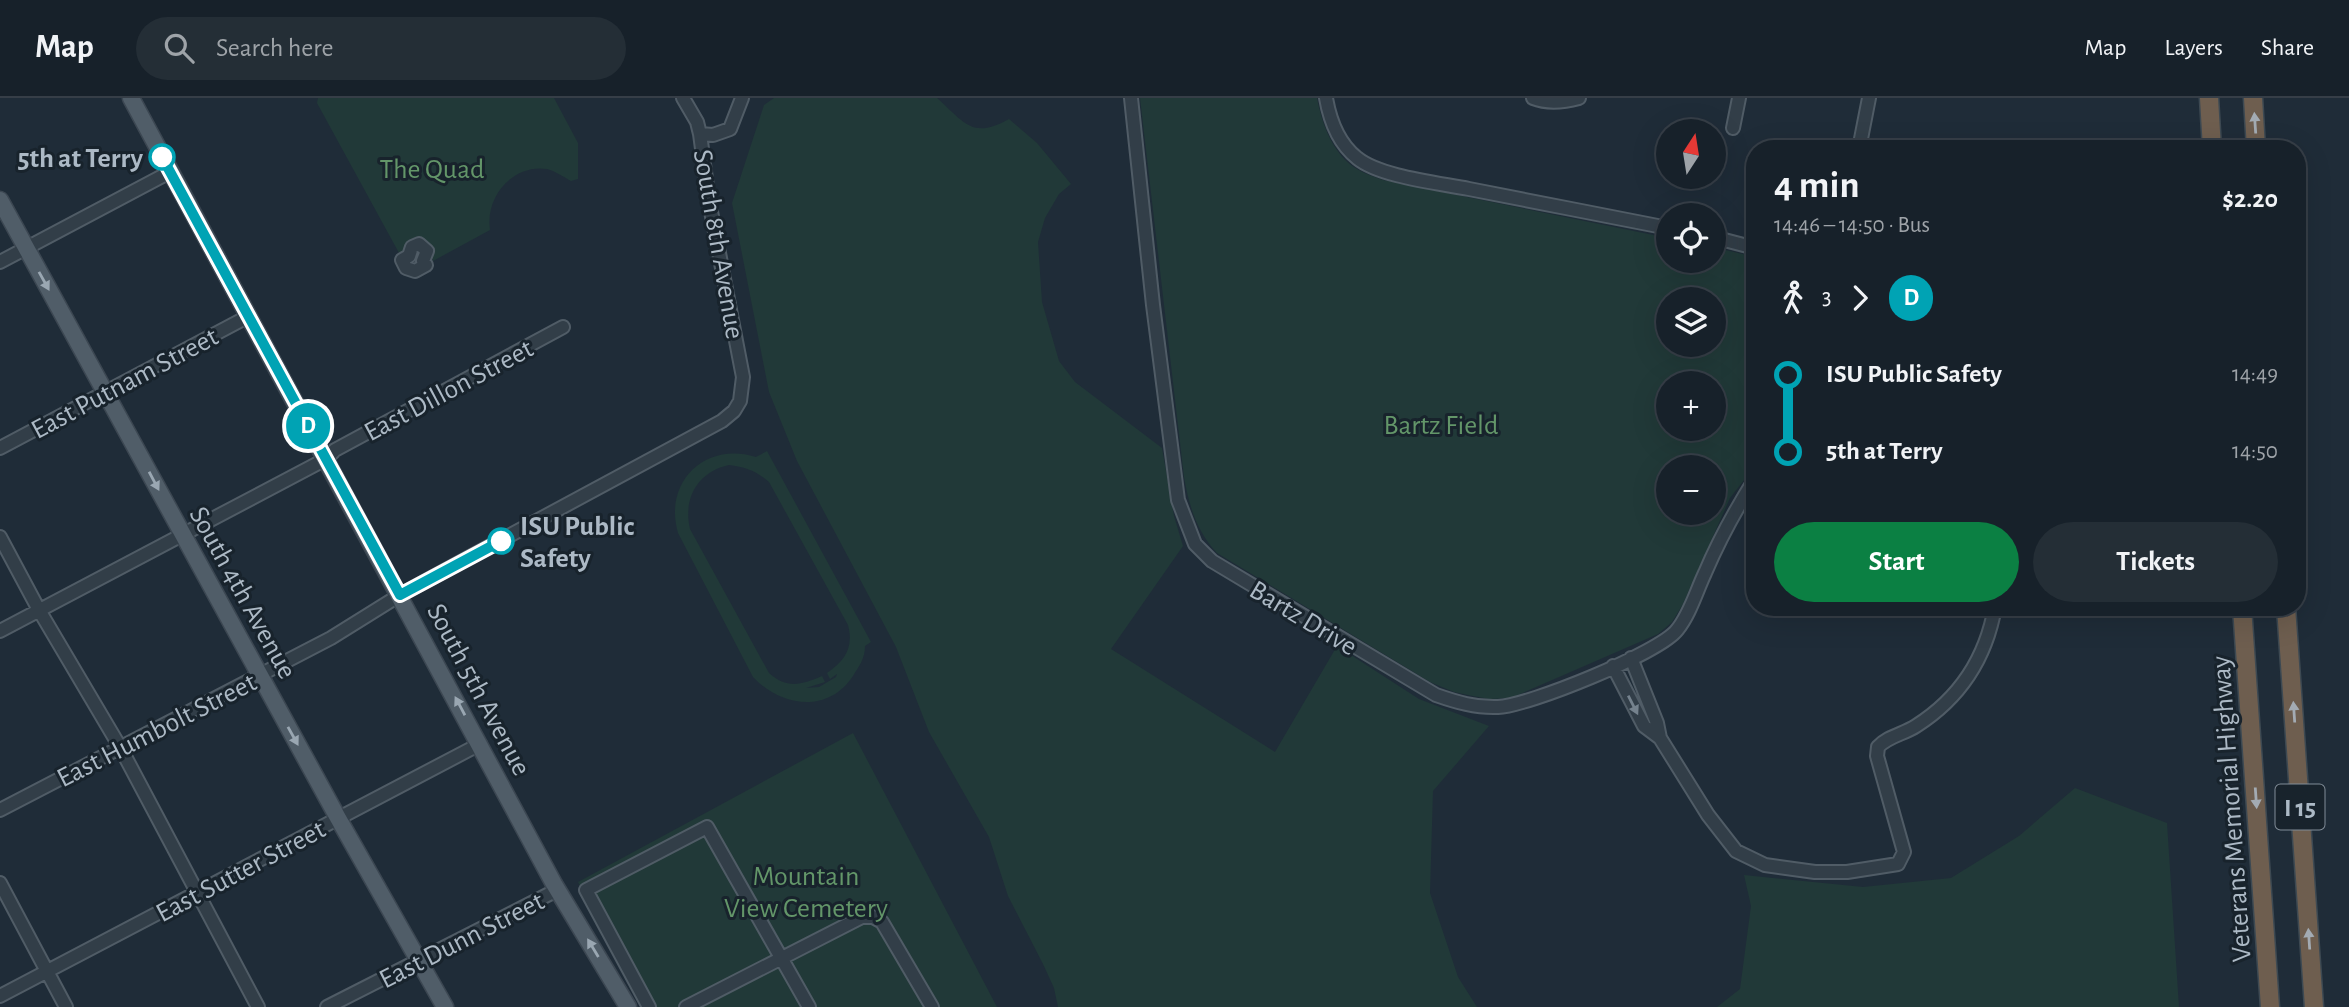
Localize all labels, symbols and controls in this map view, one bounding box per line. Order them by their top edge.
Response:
search box [136,17,626,80]
icon: search [160,29,198,67]
text: Map [35,31,94,64]
text: Search here [216,35,334,61]
text: Map [2084,36,2126,60]
text: Layers [2164,36,2223,60]
text: Share [2261,36,2314,60]
one-way arrow [2249,112,2260,134]
north arrow [1656,119,1726,189]
map controls [1656,119,1726,525]
marker: 5th at Terry [149,144,175,170]
place label: 5th at Terry [17,145,143,173]
street label: South 8th Avenue [688,147,748,341]
park label: The Quad [379,156,485,184]
text: 4 min [1774,167,1860,205]
text: $2.20 [2222,186,2278,212]
button: locate [1656,203,1726,273]
text: 14:46 – 14:50 · Bus [1774,214,1930,237]
one-way arrow [38,272,50,291]
icon: walk [1774,279,1812,317]
icon: forward [1841,279,1879,317]
text: 3 [1822,286,1831,309]
text: D [1903,286,1919,310]
button: layers [1656,287,1726,357]
street label: East Putnam Street [27,323,223,445]
street label: East Dillon Street [360,334,538,447]
text: ISU Public Safety [1826,361,2002,387]
text: 14:49 [2232,363,2278,386]
button: + [1656,371,1726,441]
line badge: D [285,403,331,449]
park label: Bartz Field [1383,412,1499,440]
text: D [300,414,316,438]
text: 5th at Terry [1826,438,1943,464]
text: 14:50 [2232,440,2278,463]
button: − [1656,455,1726,525]
one-way arrow [148,471,160,491]
street label: South 4th Avenue [183,502,301,684]
place label: ISU Public Safety [520,513,635,573]
button: Start [1774,522,2019,602]
button: Tickets [2033,522,2278,602]
marker: ISU Public Safety [488,528,514,554]
street label: Bartz Drive [1244,576,1362,662]
street label: South 5th Avenue [421,599,535,780]
street label: Veterans Memorial Highway [2207,655,2257,963]
street label: East Humbolt Street [53,668,261,793]
one-way arrow [1628,695,1639,715]
one-way arrow [454,696,465,716]
one-way arrow [2288,701,2299,723]
one-way arrow [287,726,299,745]
road number: I 15 [2276,785,2324,830]
one-way arrow [2251,787,2262,809]
street label: East Sutter Street [152,815,330,928]
park label: Mountain View Cemetery [724,863,888,923]
street label: East Dunn Street [375,887,549,994]
one-way arrow [2303,928,2314,950]
one-way arrow [586,939,599,958]

